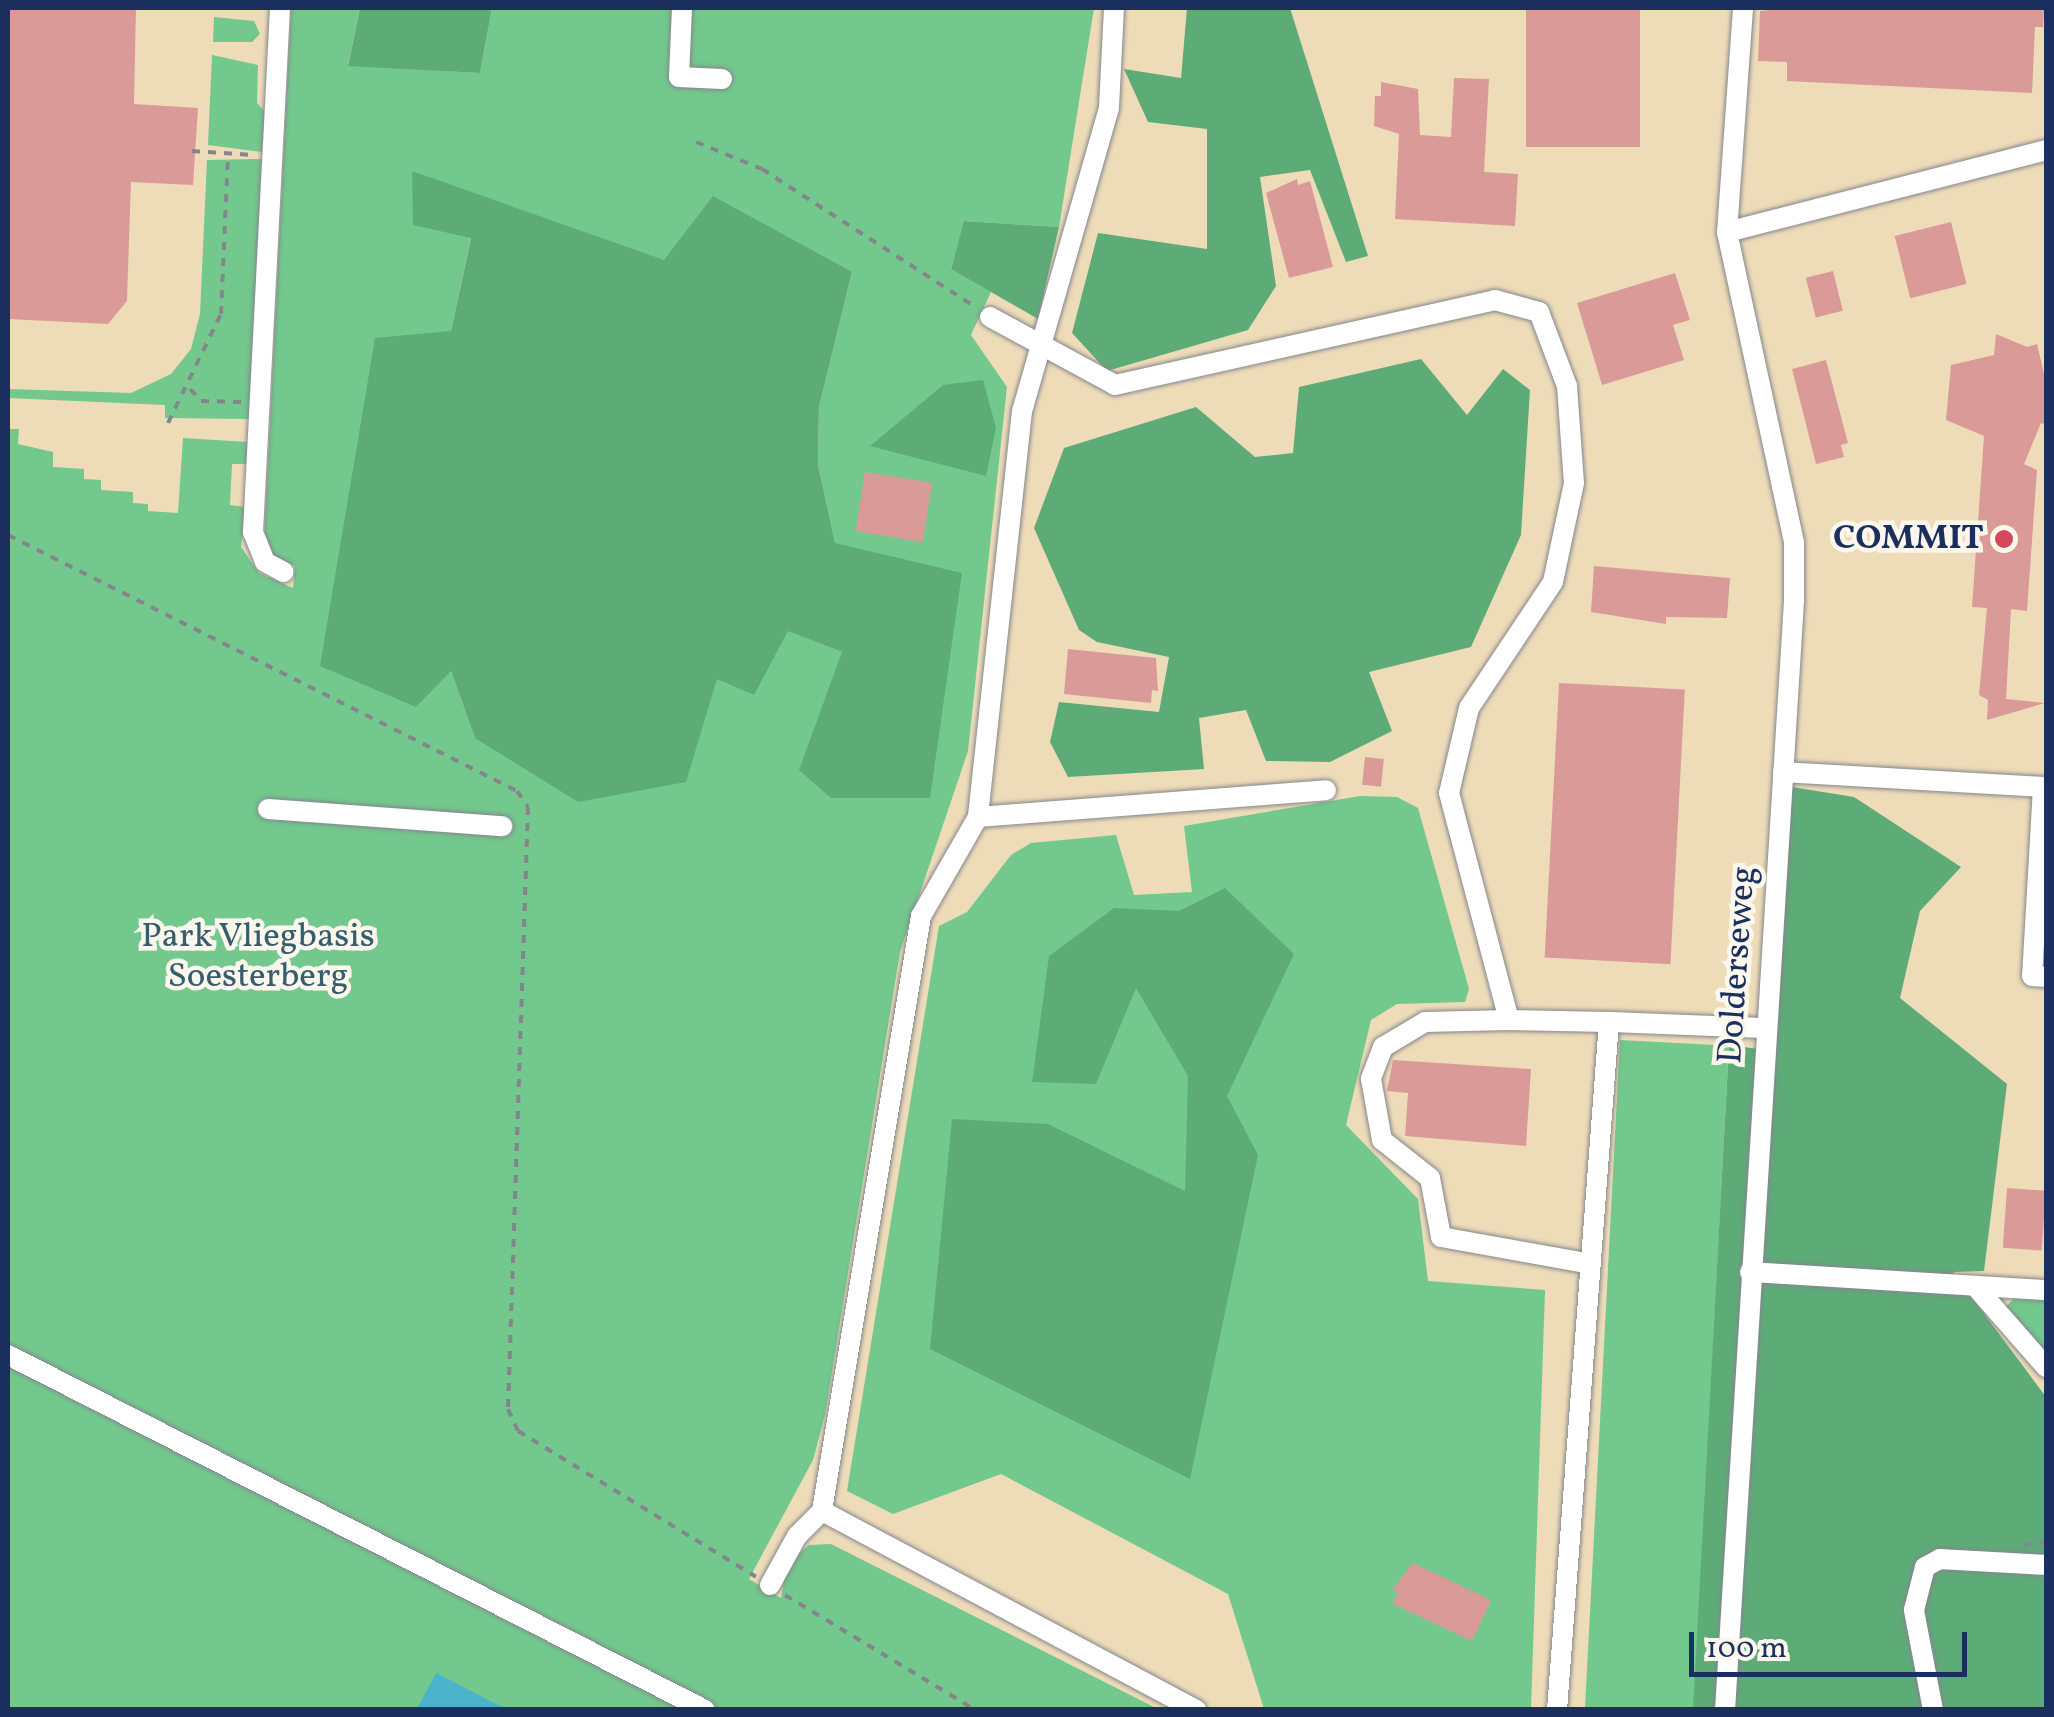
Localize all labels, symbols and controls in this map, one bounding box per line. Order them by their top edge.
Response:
place label: COMMIT [1833,518,1984,560]
marker: COMMIT [1993,528,2015,550]
street label: Dolderseweg [1710,865,1766,1065]
park label: Park Vliegbasis Soesterberg [141,916,375,998]
scale bar [1694,1612,1972,1674]
text: 100 m [1706,1628,1787,1670]

